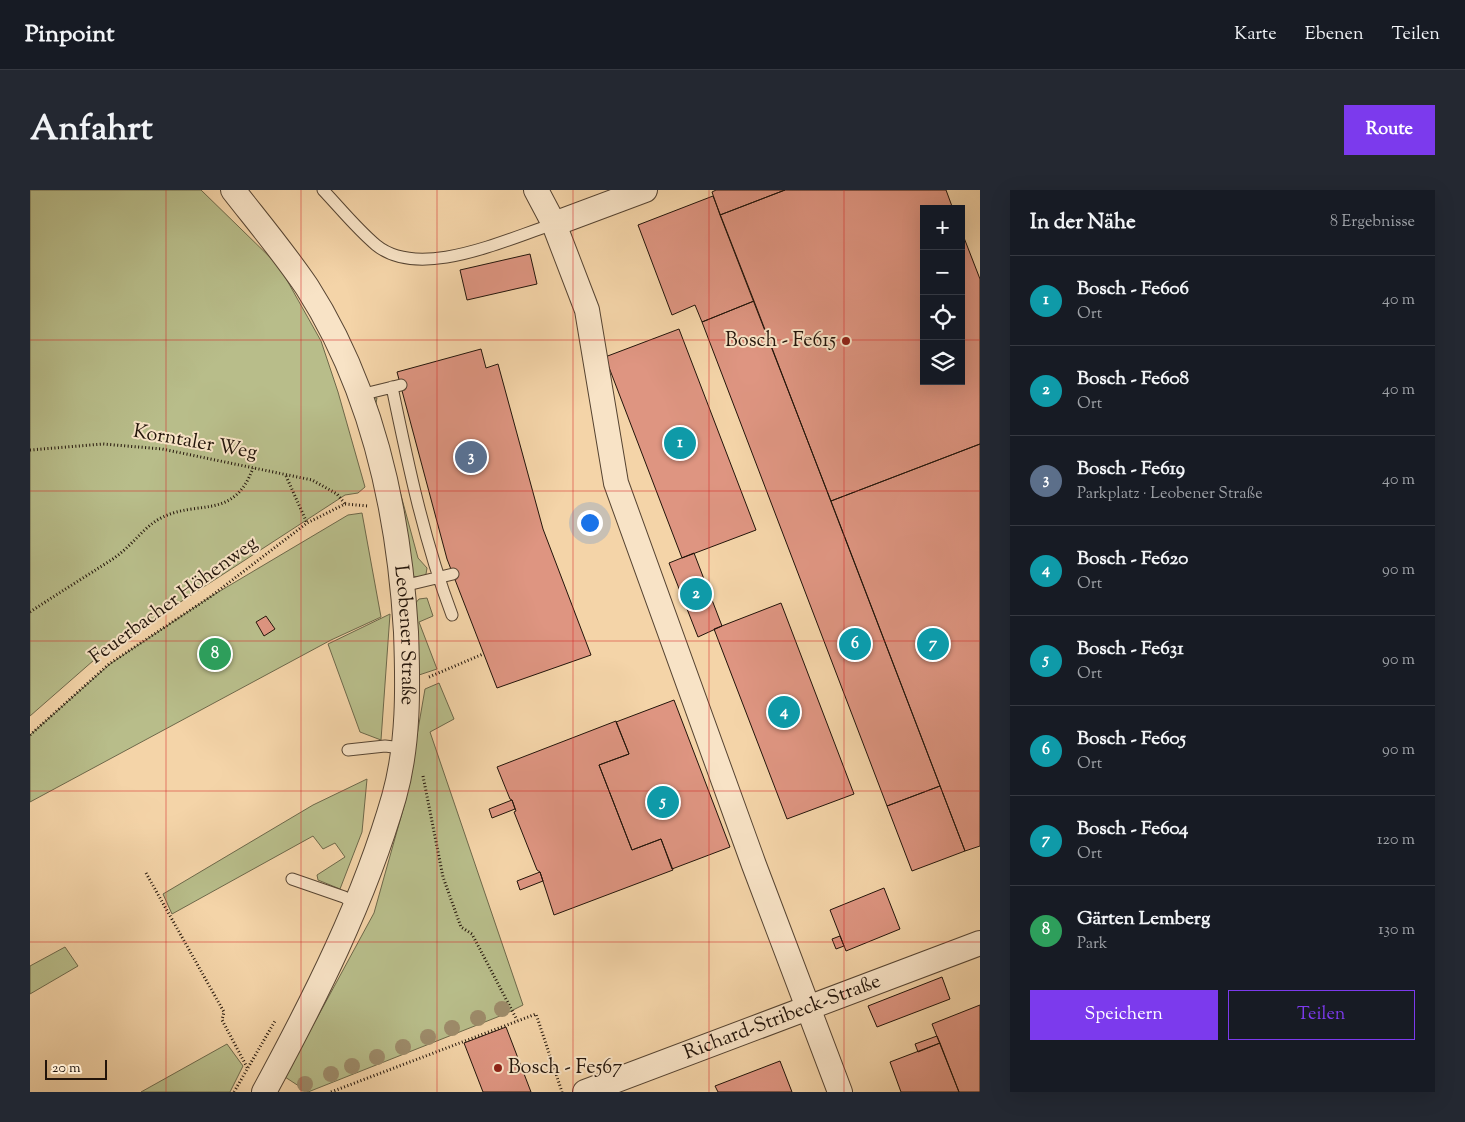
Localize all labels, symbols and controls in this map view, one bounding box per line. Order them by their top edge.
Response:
text: Pinpoint [25,18,114,52]
text: Karte [1234,22,1277,48]
text: Ebenen [1305,22,1364,48]
text: Teilen [1392,22,1440,48]
text: Anfahrt [30,105,153,156]
button: Route [1344,105,1435,155]
map controls [920,205,965,385]
button: + [920,205,965,250]
text: In der Nähe [1030,208,1136,238]
text: 8 Ergebnisse [1330,211,1415,234]
button: − [920,250,965,295]
text: Bosch - Fe606 [1077,276,1189,303]
text: 1 [1043,289,1049,312]
text: 40 m [1382,289,1415,312]
button: locate [920,295,965,340]
text: Ort [1077,303,1102,326]
place label: Bosch - Fe615 [725,327,836,356]
marker: Bosch - Fe615 [840,335,852,347]
button: layers [920,340,965,385]
text: Bosch - Fe608 [1077,366,1189,393]
text: 2 [1042,379,1050,402]
text: 40 m [1382,379,1415,402]
text: Ort [1077,393,1102,416]
street label: Korntaler Weg [131,418,260,468]
pin: 1 [664,424,696,462]
pin: 3 [455,438,487,476]
text: Bosch - Fe619 [1077,456,1185,483]
text: 3 [1043,469,1049,492]
text: 40 m [1382,469,1415,492]
text: Parkplatz · Leobener Straße [1077,483,1263,506]
your location [577,510,603,536]
street label: Feuerbacher Höhenweg [84,530,264,672]
text: Bosch - Fe620 [1077,546,1188,573]
text: 4 [1042,559,1050,582]
text: 90 m [1382,559,1415,582]
street label: Leobener Straße [386,563,422,706]
text: Ort [1077,573,1102,596]
pin: 2 [680,575,712,613]
pin: 6 [839,625,871,663]
pin: 7 [917,625,949,663]
pin: 8 [199,635,231,673]
text: Bosch - Fe631 [1077,636,1184,663]
text: 5 [1043,649,1049,672]
text: 90 m [1382,649,1415,672]
text: Ort [1077,663,1102,686]
pin: 4 [768,693,800,731]
text: Bosch - Fe605 [1077,726,1186,753]
text: 6 [1042,739,1050,762]
text: 90 m [1382,739,1415,762]
text: Ort [1077,753,1102,776]
pin: 5 [647,783,679,821]
text: Bosch - Fe604 [1077,816,1188,843]
text: 7 [1042,829,1050,852]
text: 120 m [1377,829,1415,852]
text: Ort [1077,843,1102,866]
text: Gärten Lemberg [1077,906,1210,933]
text: 8 [1042,919,1050,942]
text: 130 m [1378,919,1415,942]
text: Park [1077,933,1108,956]
street label: Richard-Stribeck-Straße [680,967,885,1068]
button: Speichern [1030,990,1218,1040]
button: Teilen [1228,990,1415,1040]
place label: Bosch - Fe567 [508,1054,622,1083]
scale bar [45,1057,108,1080]
text: 20 m [52,1059,81,1079]
marker: Bosch - Fe567 [492,1062,504,1074]

